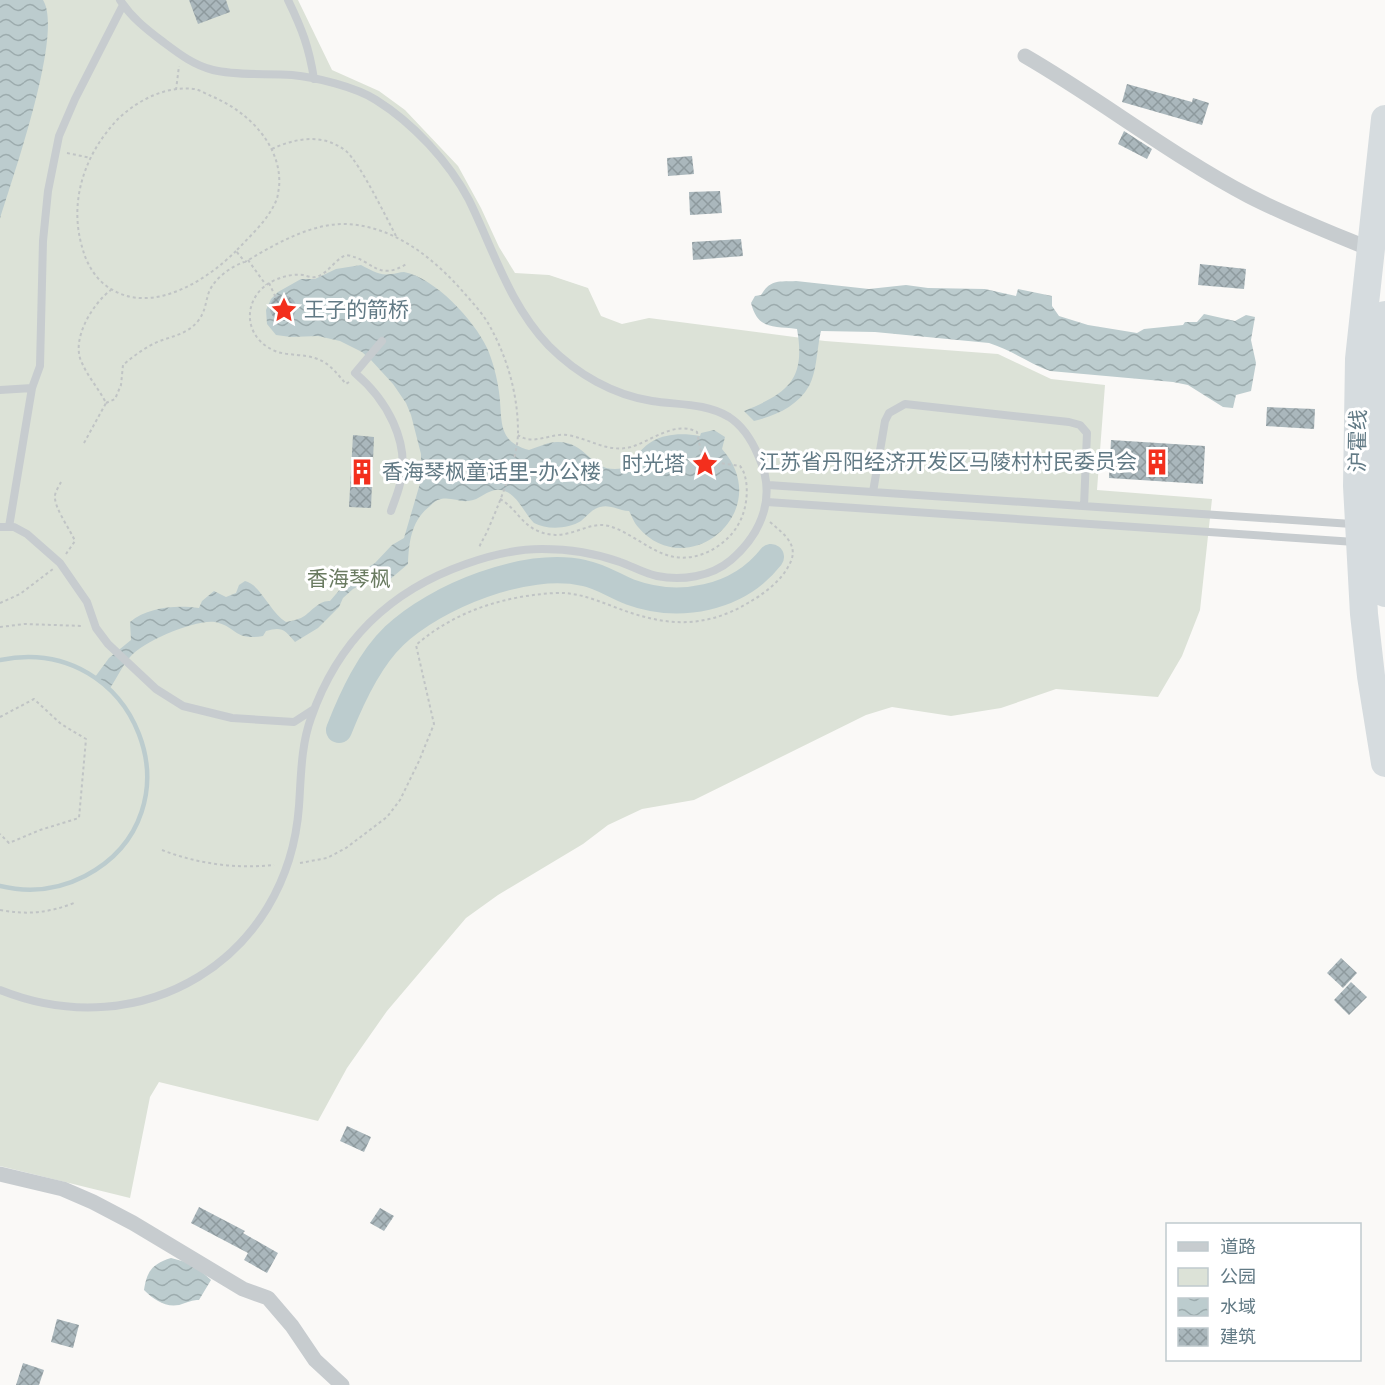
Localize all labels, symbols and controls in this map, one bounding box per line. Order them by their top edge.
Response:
place icon: 王子的箭桥 [269,295,299,325]
place label: 王子的箭桥 [304,297,409,322]
street label: 沪霍线 [1344,409,1371,473]
building icon: 江苏省丹阳经济开发区马陵村村民委员会 [1142,447,1172,477]
place icon: 时光塔 [690,449,720,479]
place label: 江苏省丹阳经济开发区马陵村村民委员会 [759,449,1137,474]
place label: 时光塔 [622,451,685,476]
building icon: 香海琴枫童话里-办公楼 [347,457,377,487]
place label: 香海琴枫童话里-办公楼 [382,459,601,484]
park label: 香海琴枫 [307,566,391,591]
legend [1166,1223,1361,1361]
text: 道路 [1220,1236,1256,1258]
text: 公园 [1220,1266,1256,1288]
text: 水域 [1220,1296,1256,1318]
text: 建筑 [1220,1326,1256,1348]

